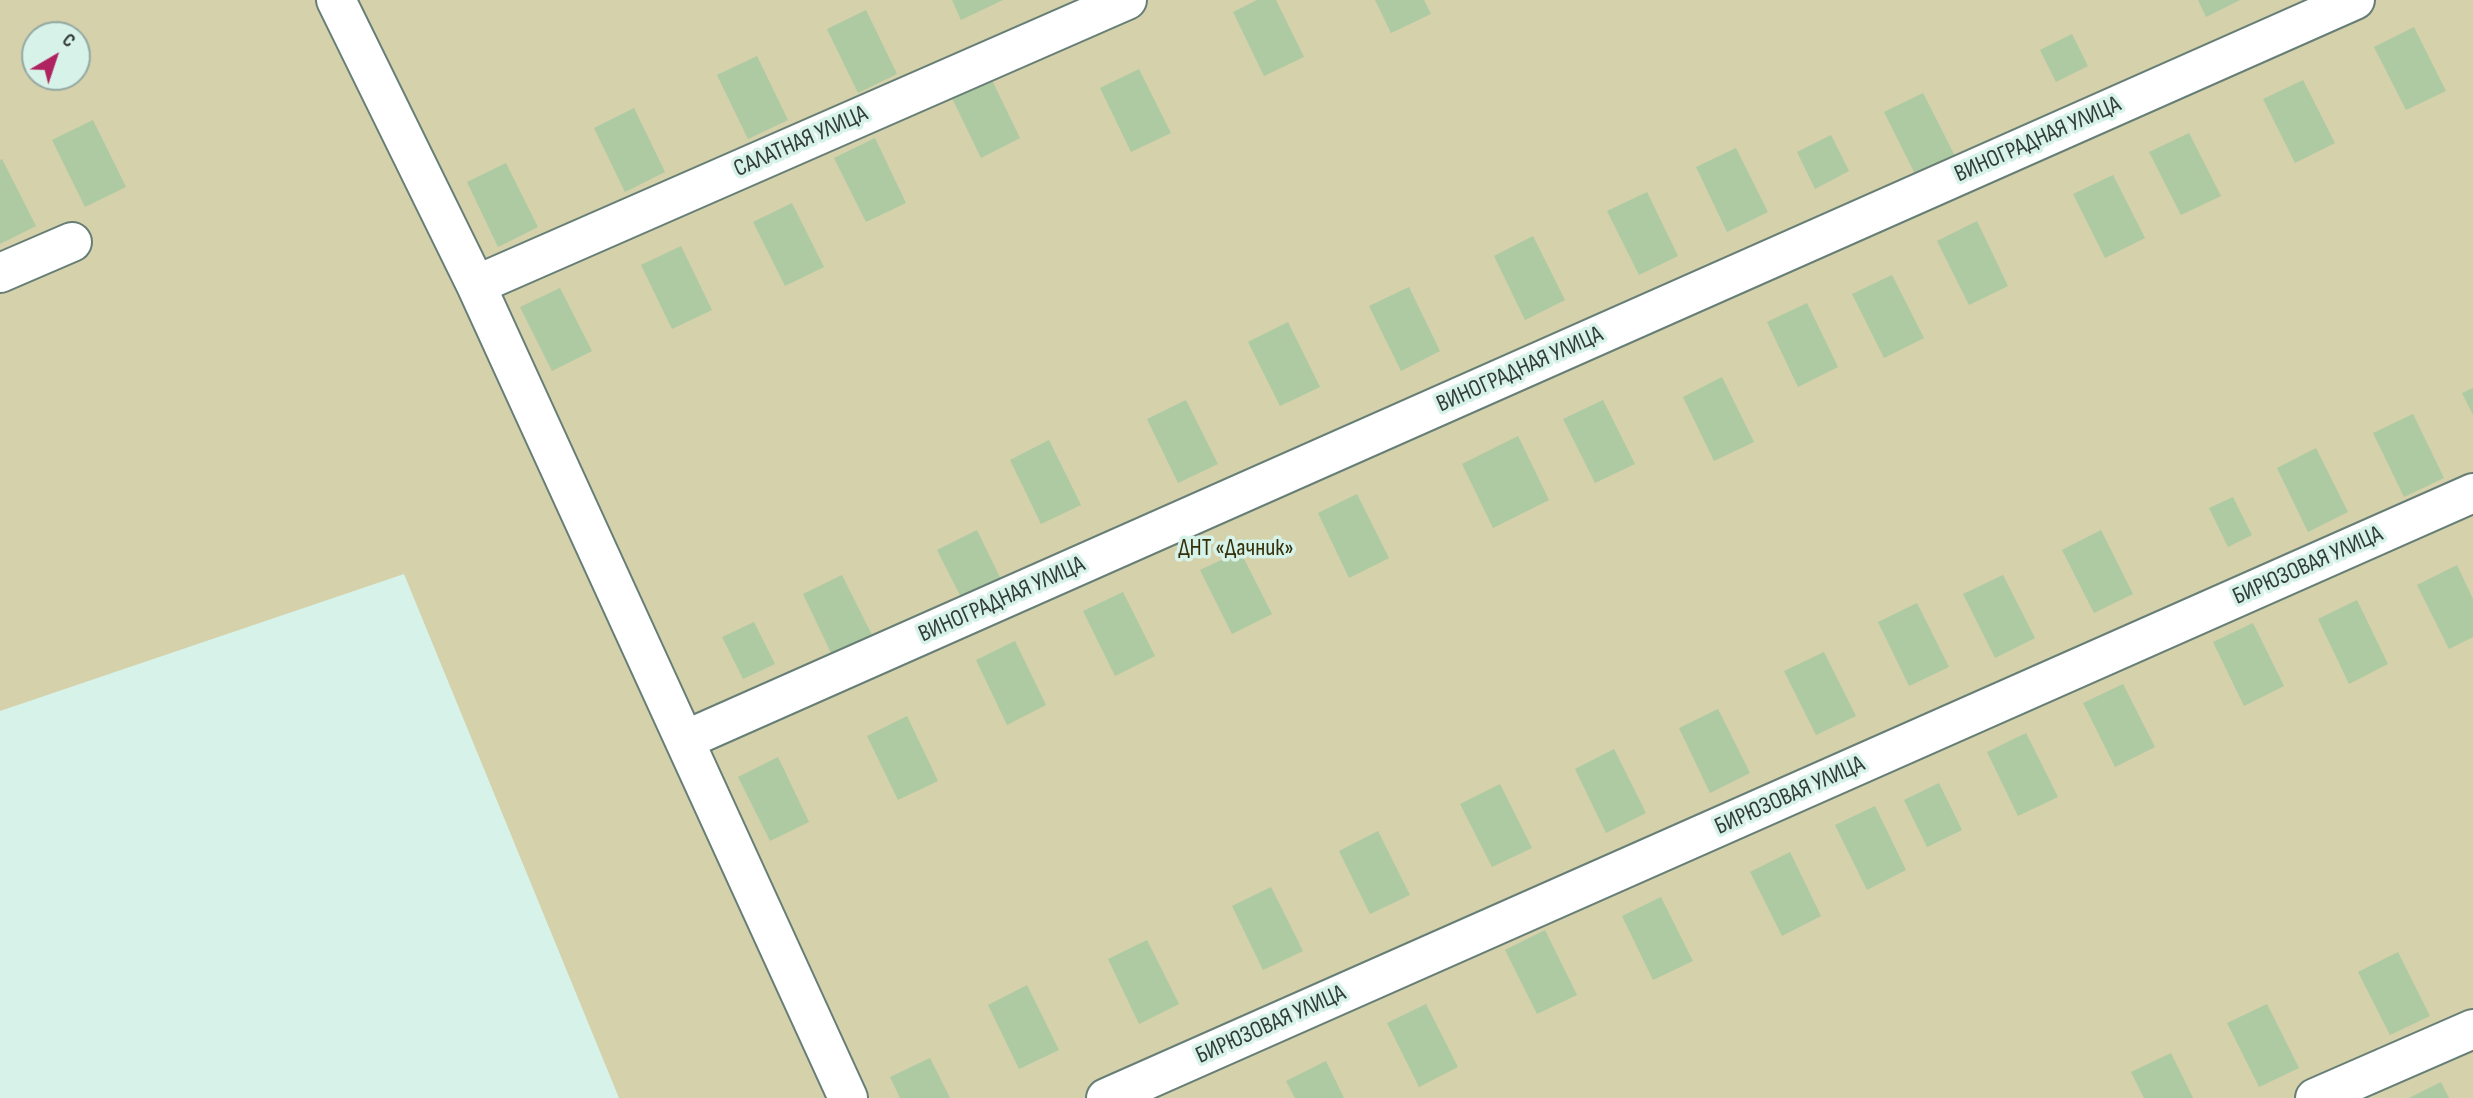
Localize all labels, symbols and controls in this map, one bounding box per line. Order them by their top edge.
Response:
north arrow [21,21,91,91]
text: С [57,29,79,53]
street label: ВИНОГРАДНАЯ УЛИЦА [1951,91,2125,189]
street label: САЛАТНАЯ УЛИЦА [730,100,872,184]
street label: ВИНОГРАДНАЯ УЛИЦА [1433,321,1607,419]
street label: БИРЮЗОВАЯ УЛИЦА [2229,520,2387,612]
park label: ДНТ «Дачник» [1178,535,1294,563]
street label: ВИНОГРАДНАЯ УЛИЦА [915,551,1089,649]
street label: БИРЮЗОВАЯ УЛИЦА [1711,750,1869,842]
street label: БИРЮЗОВАЯ УЛИЦА [1192,979,1350,1071]

